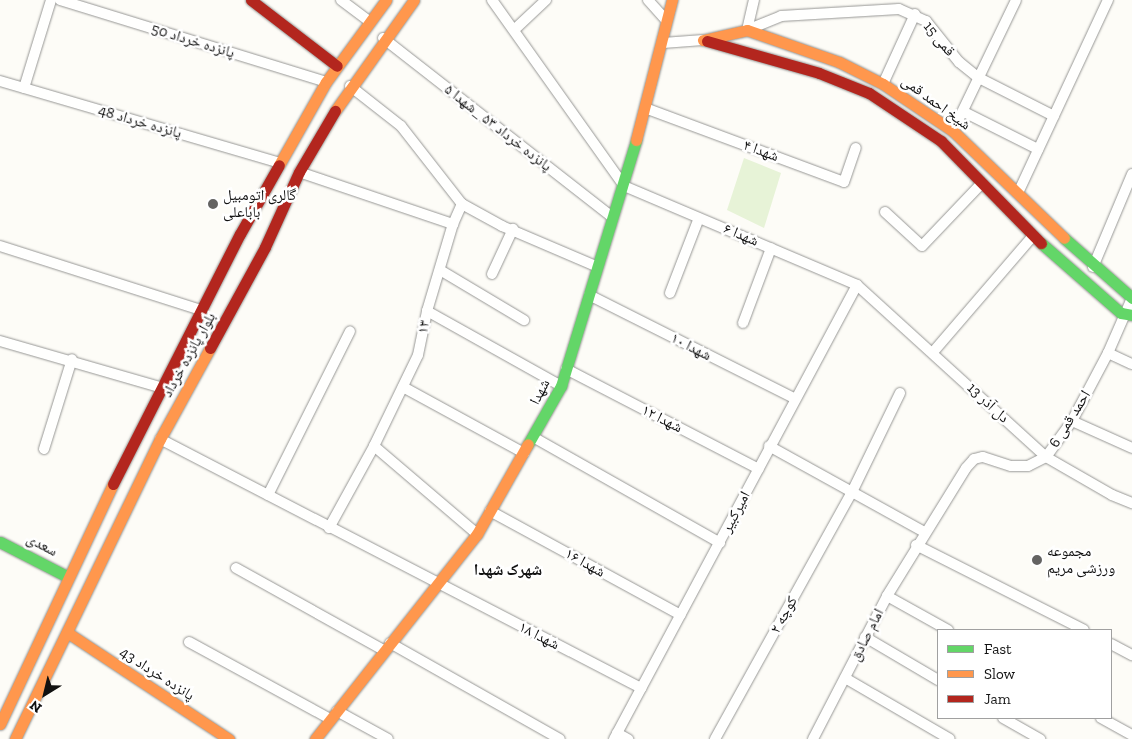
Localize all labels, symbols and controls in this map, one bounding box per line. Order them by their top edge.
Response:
street label: قمی 15 [919,18,959,60]
street label: پانزده خرداد 50 [149,20,237,62]
street label: شیخ احمد قمی [898,72,974,134]
street label: پانزده خرداد ۵۳ _شهدا ۵ [441,81,555,175]
street label: پانزده خرداد 48 [96,101,184,143]
street label: شهدا ۴ [741,136,781,166]
place label: گالری اتومبیل باباعلی [223,186,296,221]
marker: گالری اتومبیل باباعلی [207,198,219,210]
street label: شهدا ۶ [721,220,761,250]
street label: بلوار پانزده خرداد [158,310,220,400]
street label: ۱۳ [414,319,434,335]
street label: شهدا ۱۰ [668,329,714,365]
street label: شهدا [526,376,554,408]
street label: دل آذر 13 [963,379,1013,427]
street label: احمد قمی 6 [1045,387,1095,451]
street label: شهدا ۱۲ [639,401,685,437]
street label: امیرکبیر [718,488,754,536]
street label: سعدی [23,529,61,561]
place label: مجموعه ورزشی مریم [1047,542,1115,577]
street label: شهدا ۱۶ [562,545,608,581]
marker: مجموعه ورزشی مریم [1031,554,1043,566]
district label: شهرک شهدا [474,560,542,580]
street label: کوچه ۲ [767,593,801,637]
street label: امام صادق [846,606,888,664]
street label: شهدا ۱۸ [516,618,562,654]
legend [937,629,1112,719]
text: Fast [984,640,1012,658]
street label: پانزده خرداد 43 [116,643,198,705]
text: Slow [984,665,1015,683]
north arrow [20,669,70,719]
text: Jam [984,690,1011,708]
text: N [27,697,45,717]

